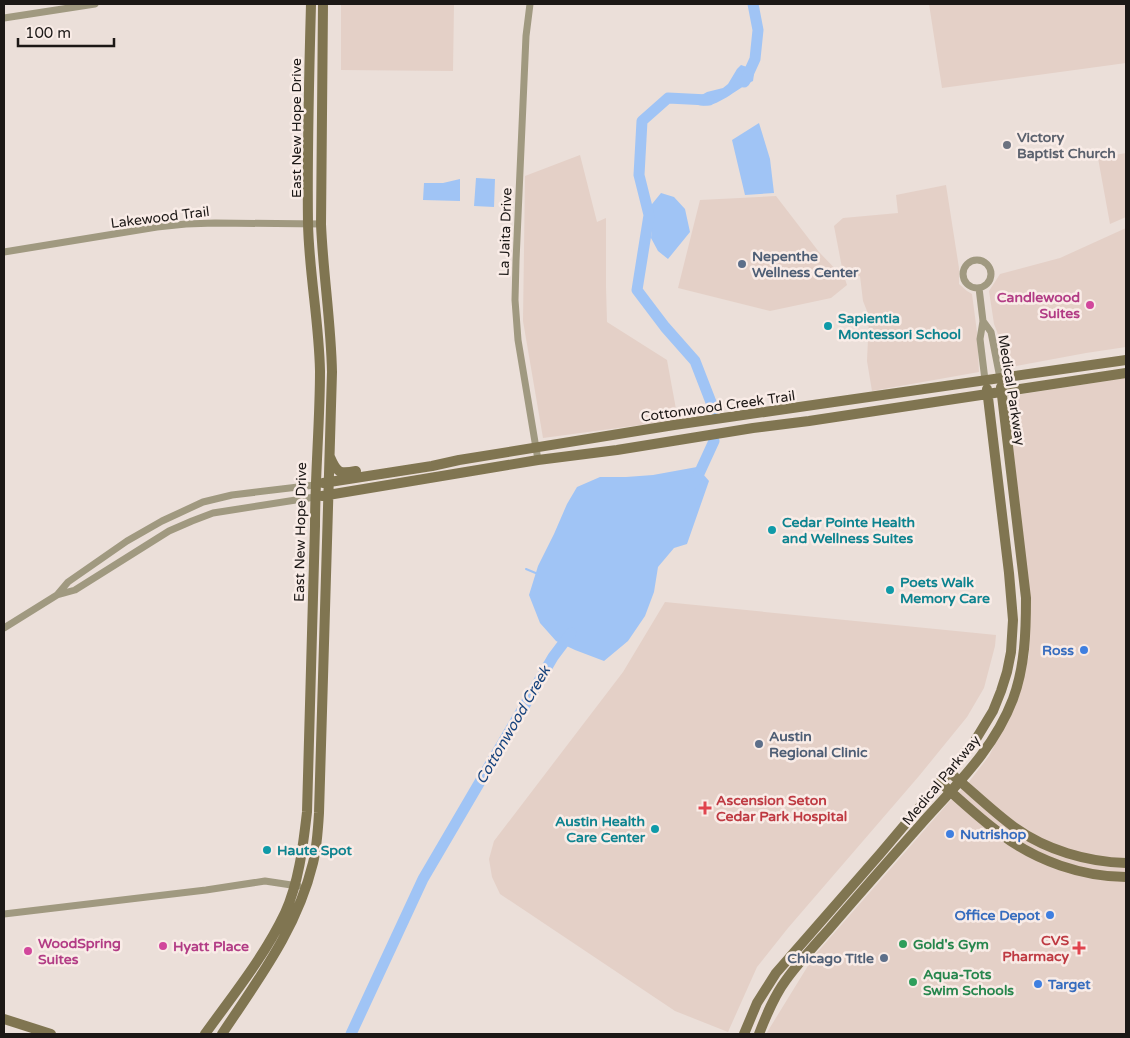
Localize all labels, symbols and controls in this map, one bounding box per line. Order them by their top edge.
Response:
scale bar [18,15,114,47]
text: 100 m [25,24,71,42]
street label: East New Hope Drive [288,58,305,198]
place label: Victory Baptist Church [1017,129,1116,162]
marker: Victory Baptist Church [1001,139,1013,151]
street label: La Jaita Drive [495,187,516,277]
street label: Lakewood Trail [110,203,211,232]
place label: Nepenthe Wellness Center [752,248,859,281]
marker: Nepenthe Wellness Center [736,258,748,270]
place label: Candlewood Suites [997,289,1080,322]
marker: Candlewood Suites [1084,299,1096,311]
place label: Sapientia Montessori School [838,310,961,343]
marker: Sapientia Montessori School [822,320,834,332]
street label: Medical Parkway [994,333,1029,447]
street label: Cottonwood Creek Trail [640,387,796,426]
street label: East New Hope Drive [291,462,310,602]
place label: Cedar Pointe Health and Wellness Suites [782,514,915,547]
marker: Cedar Pointe Health and Wellness Suites [766,524,778,536]
place label: Poets Walk Memory Care [900,574,990,607]
marker: Poets Walk Memory Care [884,584,896,596]
place label: Ross [1042,642,1074,659]
marker: Ross [1078,644,1090,656]
water label: Cottonwood Creek [472,661,555,787]
place label: Austin Regional Clinic [769,728,868,761]
street label: Medical Parkway [899,732,984,829]
marker: Austin Regional Clinic [753,738,765,750]
place label: Ascension Seton Cedar Park Hospital [716,792,847,825]
marker: Ascension Seton Cedar Park Hospital [698,801,712,815]
place label: Austin Health Care Center [555,813,646,846]
marker: Austin Health Care Center [649,823,661,835]
place label: Nutrishop [960,826,1027,843]
marker: Nutrishop [944,828,956,840]
place label: Haute Spot [277,842,353,859]
marker: Haute Spot [261,844,273,856]
place label: Office Depot [954,907,1041,924]
marker: Office Depot [1044,909,1056,921]
place label: CVS Pharmacy [1002,932,1069,965]
place label: WoodSpring Suites [38,935,121,968]
place label: Gold's Gym [913,936,989,953]
place label: Hyatt Place [173,938,249,955]
marker: Gold's Gym [897,938,909,950]
marker: Hyatt Place [157,940,169,952]
marker: CVS Pharmacy [1073,942,1085,954]
marker: WoodSpring Suites [22,945,34,957]
place label: Chicago Title [787,950,874,967]
marker: Chicago Title [878,952,890,964]
place label: Aqua-Tots Swim Schools [923,966,1014,999]
marker: Aqua-Tots Swim Schools [907,976,919,988]
place label: Target [1047,976,1091,993]
marker: Target [1032,978,1044,990]

